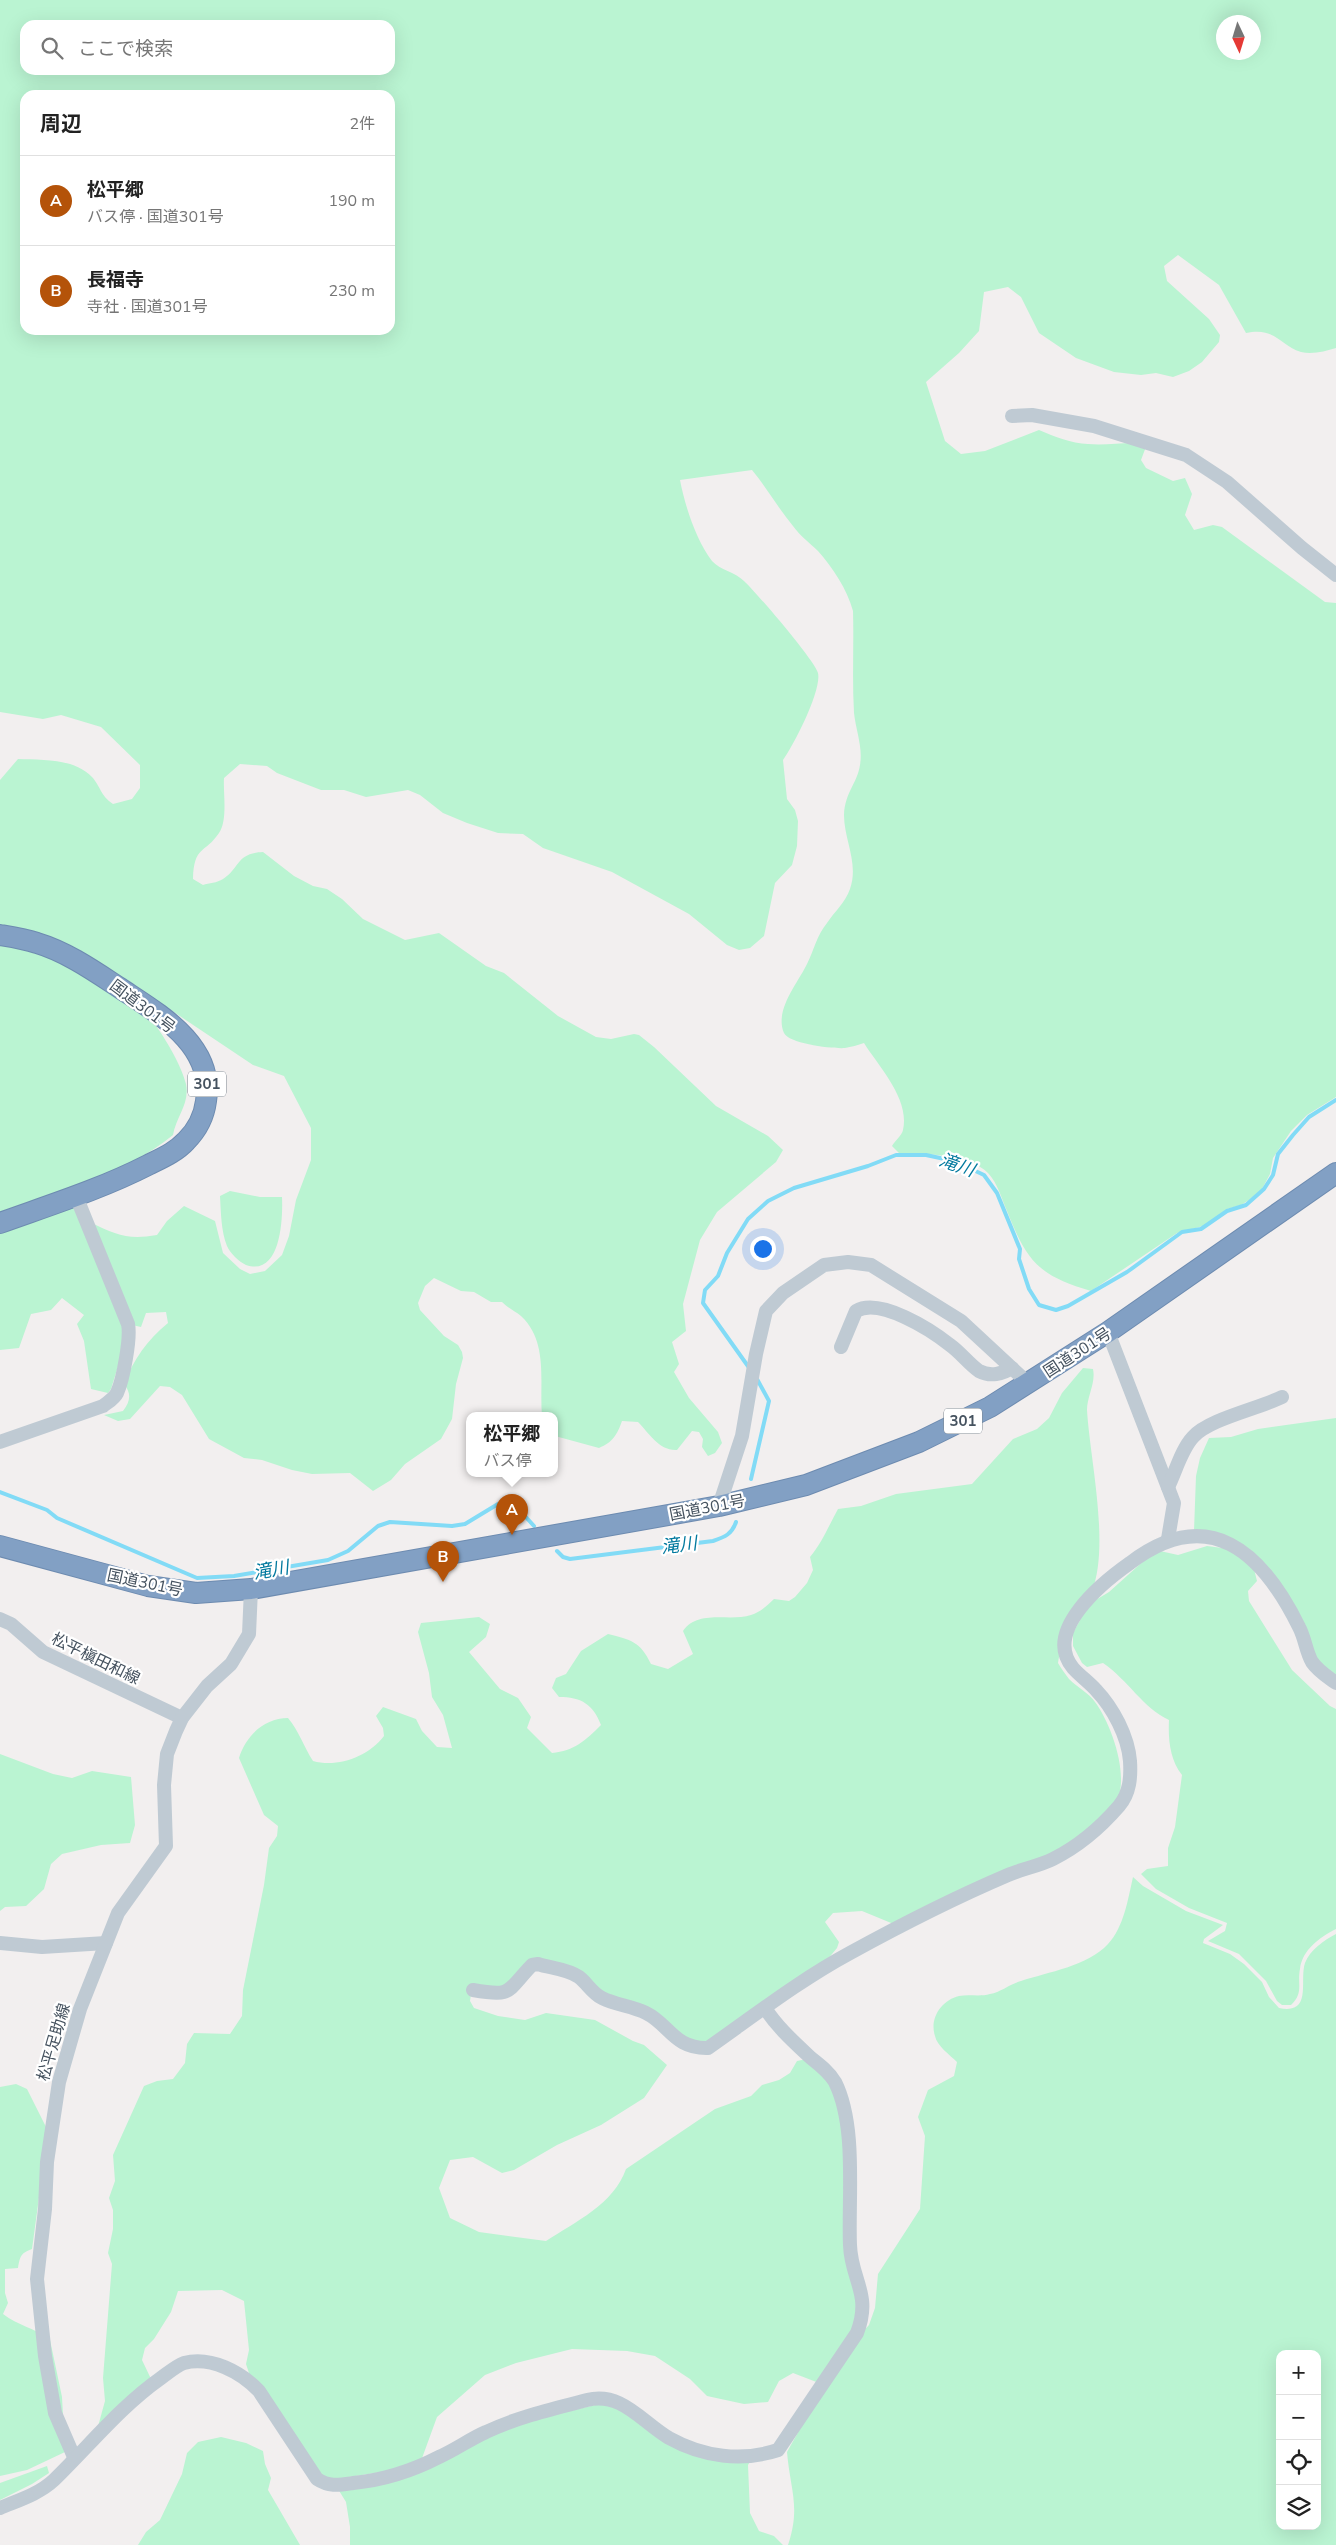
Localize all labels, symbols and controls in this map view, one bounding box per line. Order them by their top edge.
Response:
north arrow [1216,15,1261,60]
search box [20,20,395,75]
icon: search [38,34,66,62]
text: ここで検索 [78,36,173,62]
text: 周辺 [40,110,82,138]
text: 2件 [349,113,375,135]
text: 松平郷 [87,177,144,203]
text: A [50,190,62,212]
text: 190 m [328,190,375,212]
text: バス停 · 国道301号 [87,206,224,228]
text: 長福寺 [87,267,144,293]
text: B [50,280,62,302]
text: 230 m [328,280,375,302]
text: 寺社 · 国道301号 [87,296,208,318]
street label: 国道301号 [105,975,180,1039]
road number: 301 [188,1072,226,1096]
water label: 滝川 [936,1148,980,1183]
your location [750,1236,776,1262]
street label: 国道301号 [1039,1323,1116,1383]
road number: 301 [944,1408,982,1434]
popup [466,1412,558,1477]
text: 松平郷 [483,1421,541,1447]
text: バス停 [483,1450,532,1472]
street label: 国道301号 [667,1490,747,1526]
pin: A [496,1494,528,1535]
water label: 滝川 [660,1531,700,1559]
pin: B [427,1541,459,1582]
water label: 滝川 [251,1555,293,1585]
street label: 国道301号 [105,1564,185,1602]
street label: 松平槇田和線 [48,1628,144,1690]
street label: 松平足助線 [32,2001,76,2084]
map controls [1276,2350,1321,2530]
button: + [1276,2350,1321,2395]
button: − [1276,2395,1321,2440]
button: locate [1276,2440,1321,2485]
button: layers [1276,2485,1321,2530]

